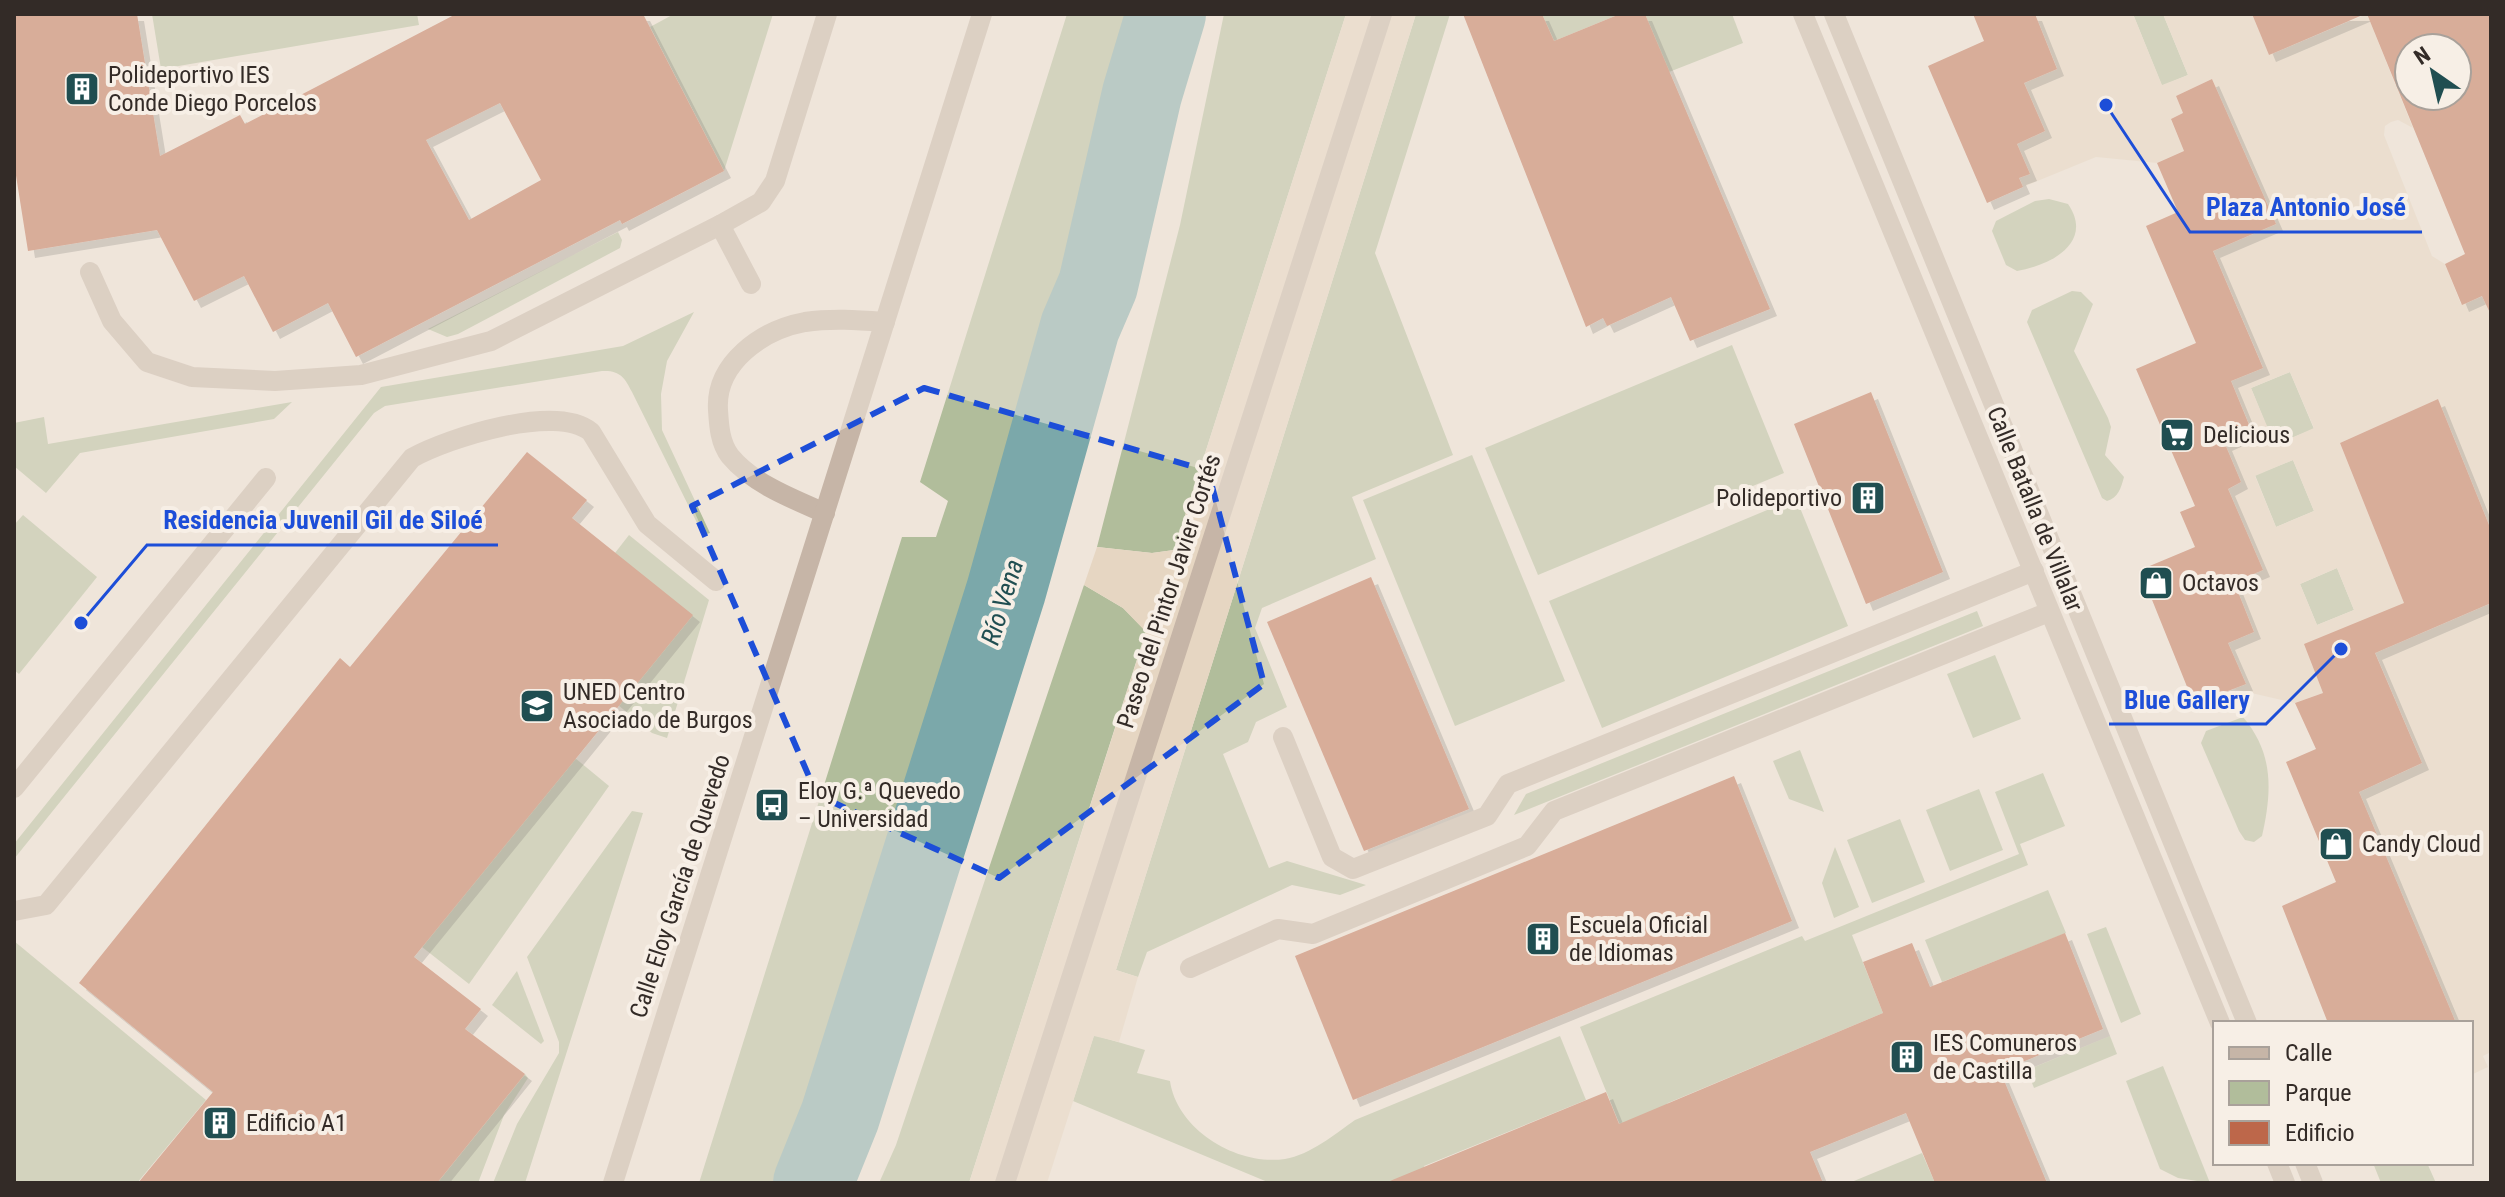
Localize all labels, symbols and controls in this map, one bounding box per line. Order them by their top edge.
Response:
north arrow [2393,32,2473,112]
text: N [2410,42,2435,70]
place label: Polideportivo IES Conde Diego Porcelos [108,61,317,117]
building icon: Polideportivo IES Conde Diego Porcelos [63,70,101,108]
callout: Plaza Antonio José [2190,182,2422,232]
text: Plaza Antonio José [2206,192,2406,222]
street label: Calle Batalla de Villalar [1981,402,2089,616]
supermarket icon: Delicious [2158,416,2196,454]
place label: Delicious [2203,421,2290,449]
street label: Paseo del Pintor Javier Cortés [1111,450,1227,732]
building icon: Polideportivo [1849,479,1887,517]
place label: Polideportivo [1716,484,1842,512]
callout: Residencia Juvenil Gil de Siloé [147,495,498,545]
text: Residencia Juvenil Gil de Siloé [163,505,483,535]
water label: Río Vena [975,556,1029,648]
shop icon: Octavos [2137,564,2175,602]
place label: Octavos [2182,569,2259,597]
callout: Blue Gallery [2109,674,2266,724]
place label: UNED Centro Asociado de Burgos [563,678,753,734]
text: Blue Gallery [2124,685,2250,715]
school or university icon: UNED Centro Asociado de Burgos [518,687,556,725]
street label: Calle Eloy García de Quevedo [624,751,736,1021]
place label: Eloy G.ª Quevedo – Universidad [798,777,961,833]
bus stop icon: Eloy G.ª Quevedo – Universidad [753,786,791,824]
shop icon: Candy Cloud [2317,825,2355,863]
place label: Candy Cloud [2362,830,2481,858]
place label: Escuela Oficial de Idiomas [1569,911,1708,967]
building icon: Escuela Oficial de Idiomas [1524,920,1562,958]
legend [2213,1021,2473,1165]
place label: IES Comuneros de Castilla [1933,1029,2077,1085]
building icon: IES Comuneros de Castilla [1888,1038,1926,1076]
text: Calle [2285,1039,2332,1067]
text: Parque [2285,1079,2352,1107]
building icon: Edificio A1 [201,1104,239,1142]
place label: Edificio A1 [246,1109,347,1137]
text: Edificio [2285,1119,2355,1147]

